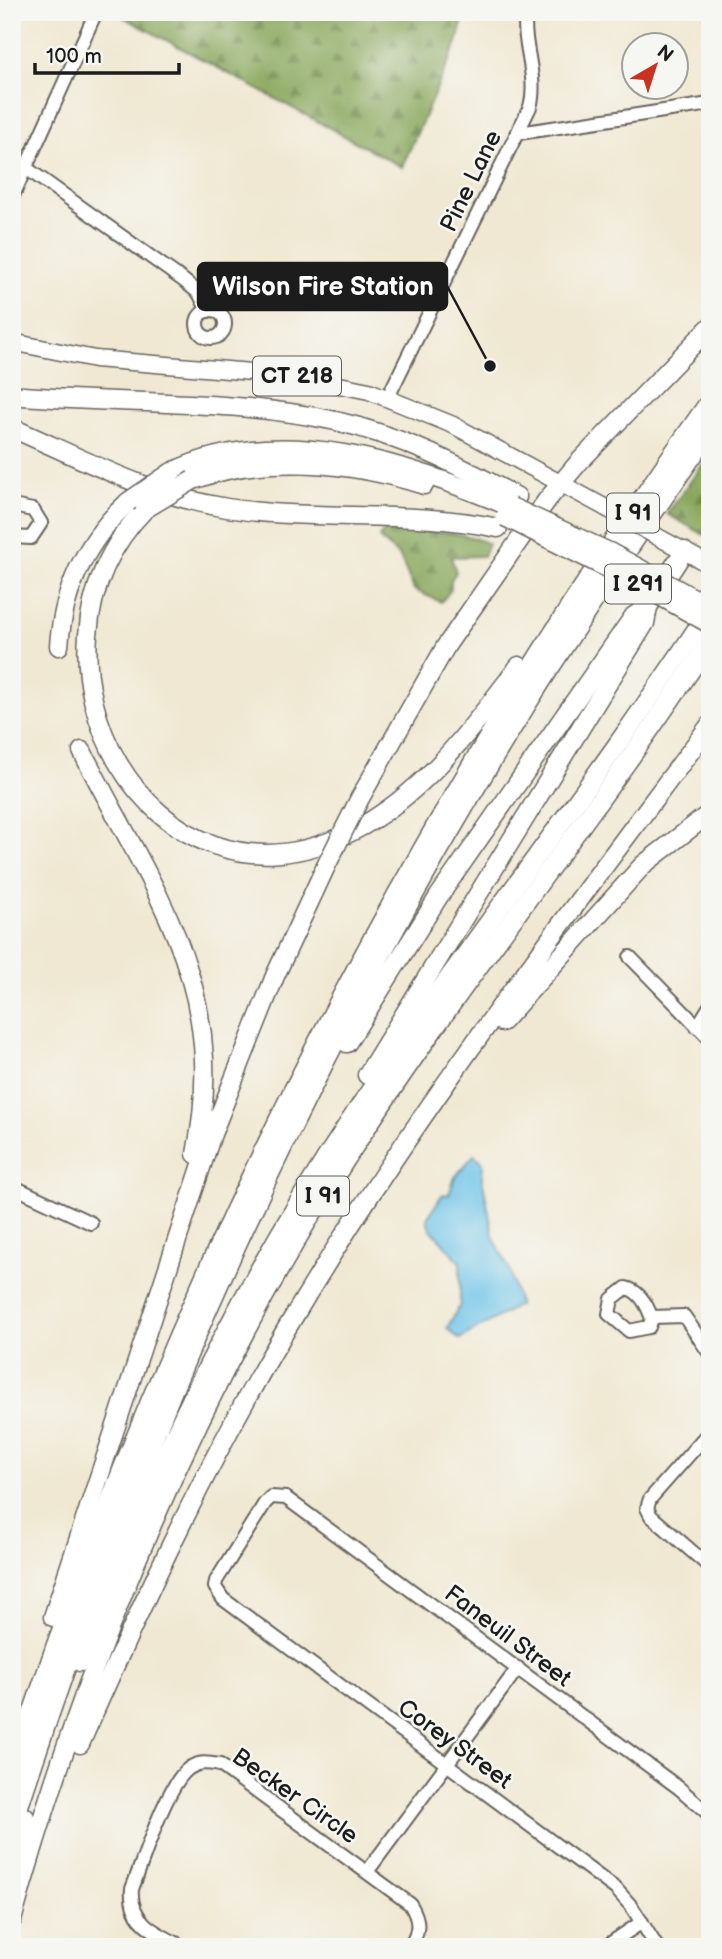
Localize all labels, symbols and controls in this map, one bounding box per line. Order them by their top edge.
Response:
scale bar [35,32,178,76]
north arrow [620,32,690,102]
text: N [652,41,678,67]
text: 100 m [46,44,102,69]
street label: Pine Lane [434,125,508,237]
callout: Wilson Fire Station [198,263,447,310]
text: Wilson Fire Station [212,272,434,303]
road number: CT 218 [253,356,341,396]
road number: I 91 [607,494,659,533]
road number: I 291 [605,564,671,604]
road number: I 91 [297,1176,349,1216]
street label: Faneuil Street [439,1579,578,1693]
street label: Corey Street [392,1693,518,1795]
street label: Becker Circle [226,1742,364,1850]

